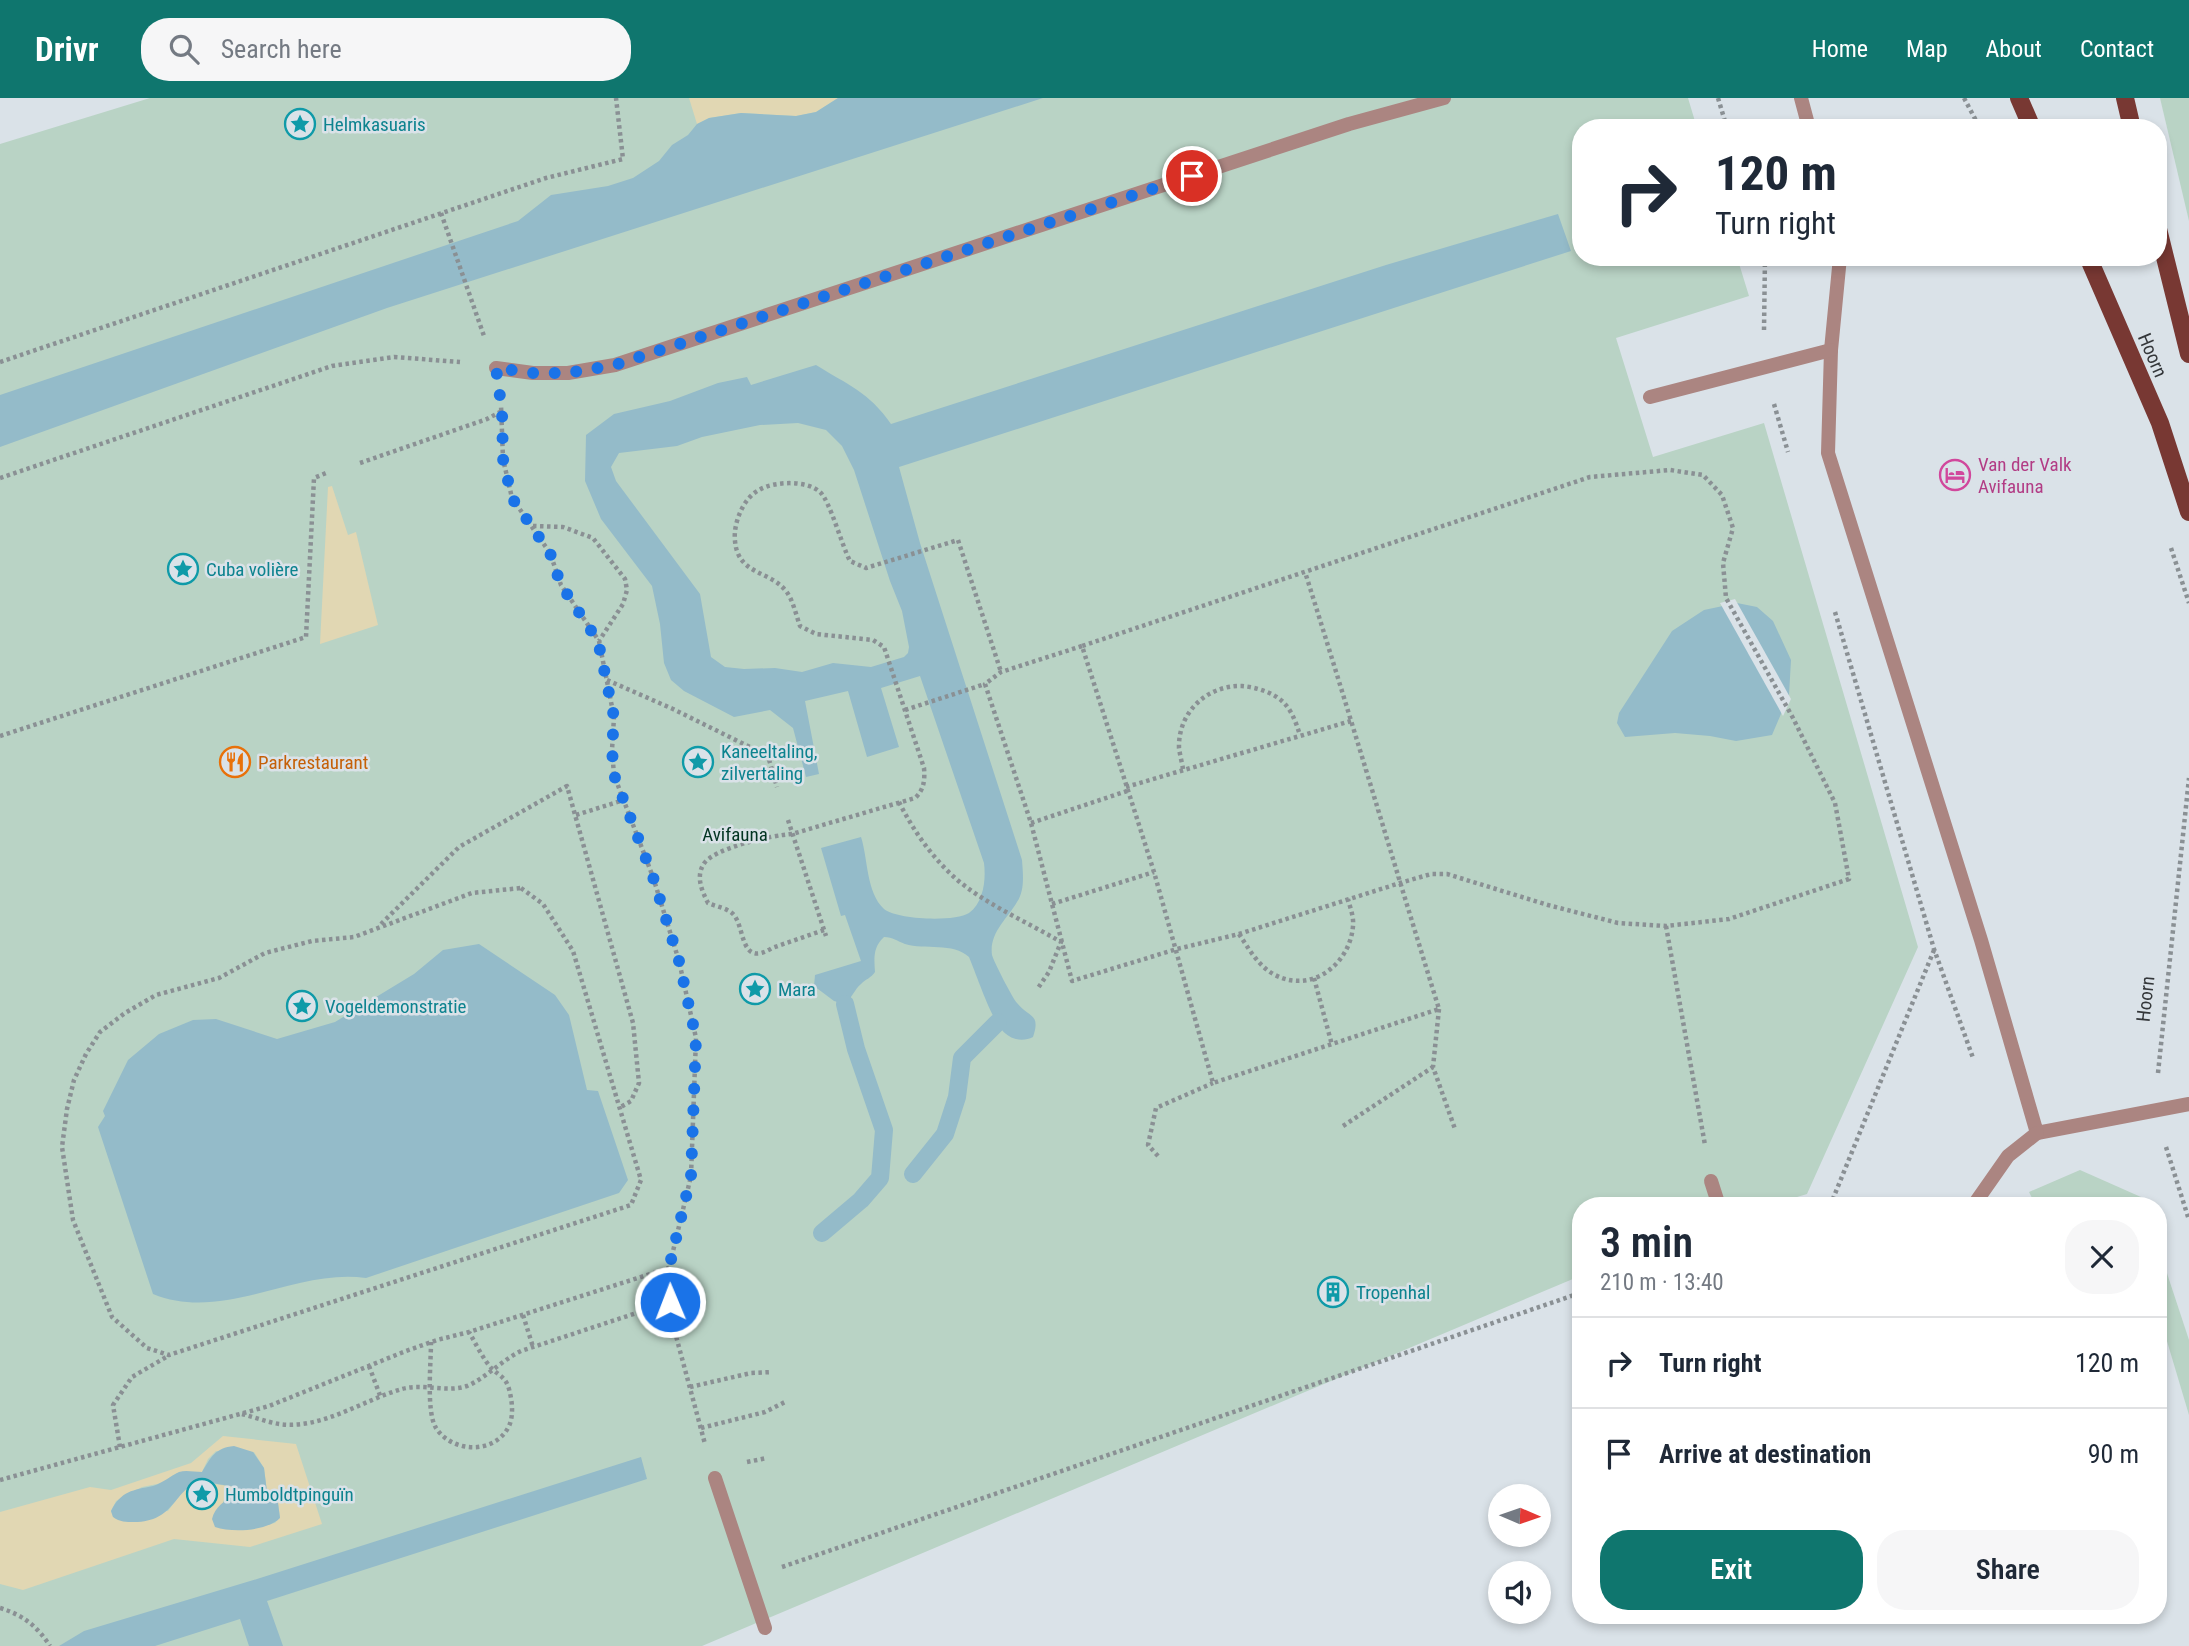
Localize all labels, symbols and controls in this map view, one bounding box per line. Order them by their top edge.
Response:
search box [141,18,631,81]
text: Drivr [35,30,99,69]
icon: search [165,30,203,68]
text: Search here [221,34,342,64]
text: Home [1812,35,1868,63]
text: Map [1906,35,1948,63]
text: About [1986,35,2042,63]
text: Contact [2080,35,2154,63]
place icon: Helmkasuaris [283,107,317,141]
place label: Helmkasuaris [323,113,426,136]
text: 120 m [1715,145,1837,202]
pin [1162,146,1222,206]
icon: right [1600,147,1691,238]
icon: arrive [1173,157,1211,195]
text: Turn right [1715,204,1836,242]
street label: Hoorn [2133,330,2172,381]
place label: Van der Valk Avifauna [1978,453,2072,498]
hotel icon: Van der Valk Avifauna [1938,458,1972,492]
place icon: Cuba volière [166,552,200,586]
place label: Cuba volière [206,558,299,581]
place label: Kaneeltaling, zilvertaling [721,740,818,785]
restaurant icon: Parkrestaurant [218,745,252,779]
place icon: Kaneeltaling, zilvertaling [681,745,715,779]
place label: Parkrestaurant [258,751,368,774]
park label: Avifauna [702,823,768,846]
place icon: Mara [738,972,772,1006]
street label: Hoorn [2132,975,2159,1023]
place label: Mara [778,978,816,1001]
place icon: Vogeldemonstratie [285,989,319,1023]
place label: Vogeldemonstratie [325,995,467,1018]
text: 3 min [1600,1218,1693,1267]
button: close [2065,1220,2139,1294]
position arrow [633,1265,707,1339]
text: 210 m · 13:40 [1600,1269,1724,1296]
building icon: Tropenhal [1316,1275,1350,1309]
place label: Tropenhal [1356,1281,1430,1304]
icon: right [1600,1344,1638,1382]
text: Turn right [1659,1348,1761,1378]
text: 120 m [2075,1348,2139,1378]
icon: arrive [1600,1435,1638,1473]
text: Arrive at destination [1659,1439,1871,1469]
text: 90 m [2088,1439,2139,1469]
place icon: Humboldtpinguïn [185,1477,219,1511]
place label: Humboldtpinguïn [225,1483,354,1506]
north arrow [1488,1484,1550,1547]
map controls [1488,1484,1551,1624]
button: Exit [1600,1530,1863,1610]
button: Share [1877,1530,2139,1610]
button: sound [1488,1561,1551,1624]

